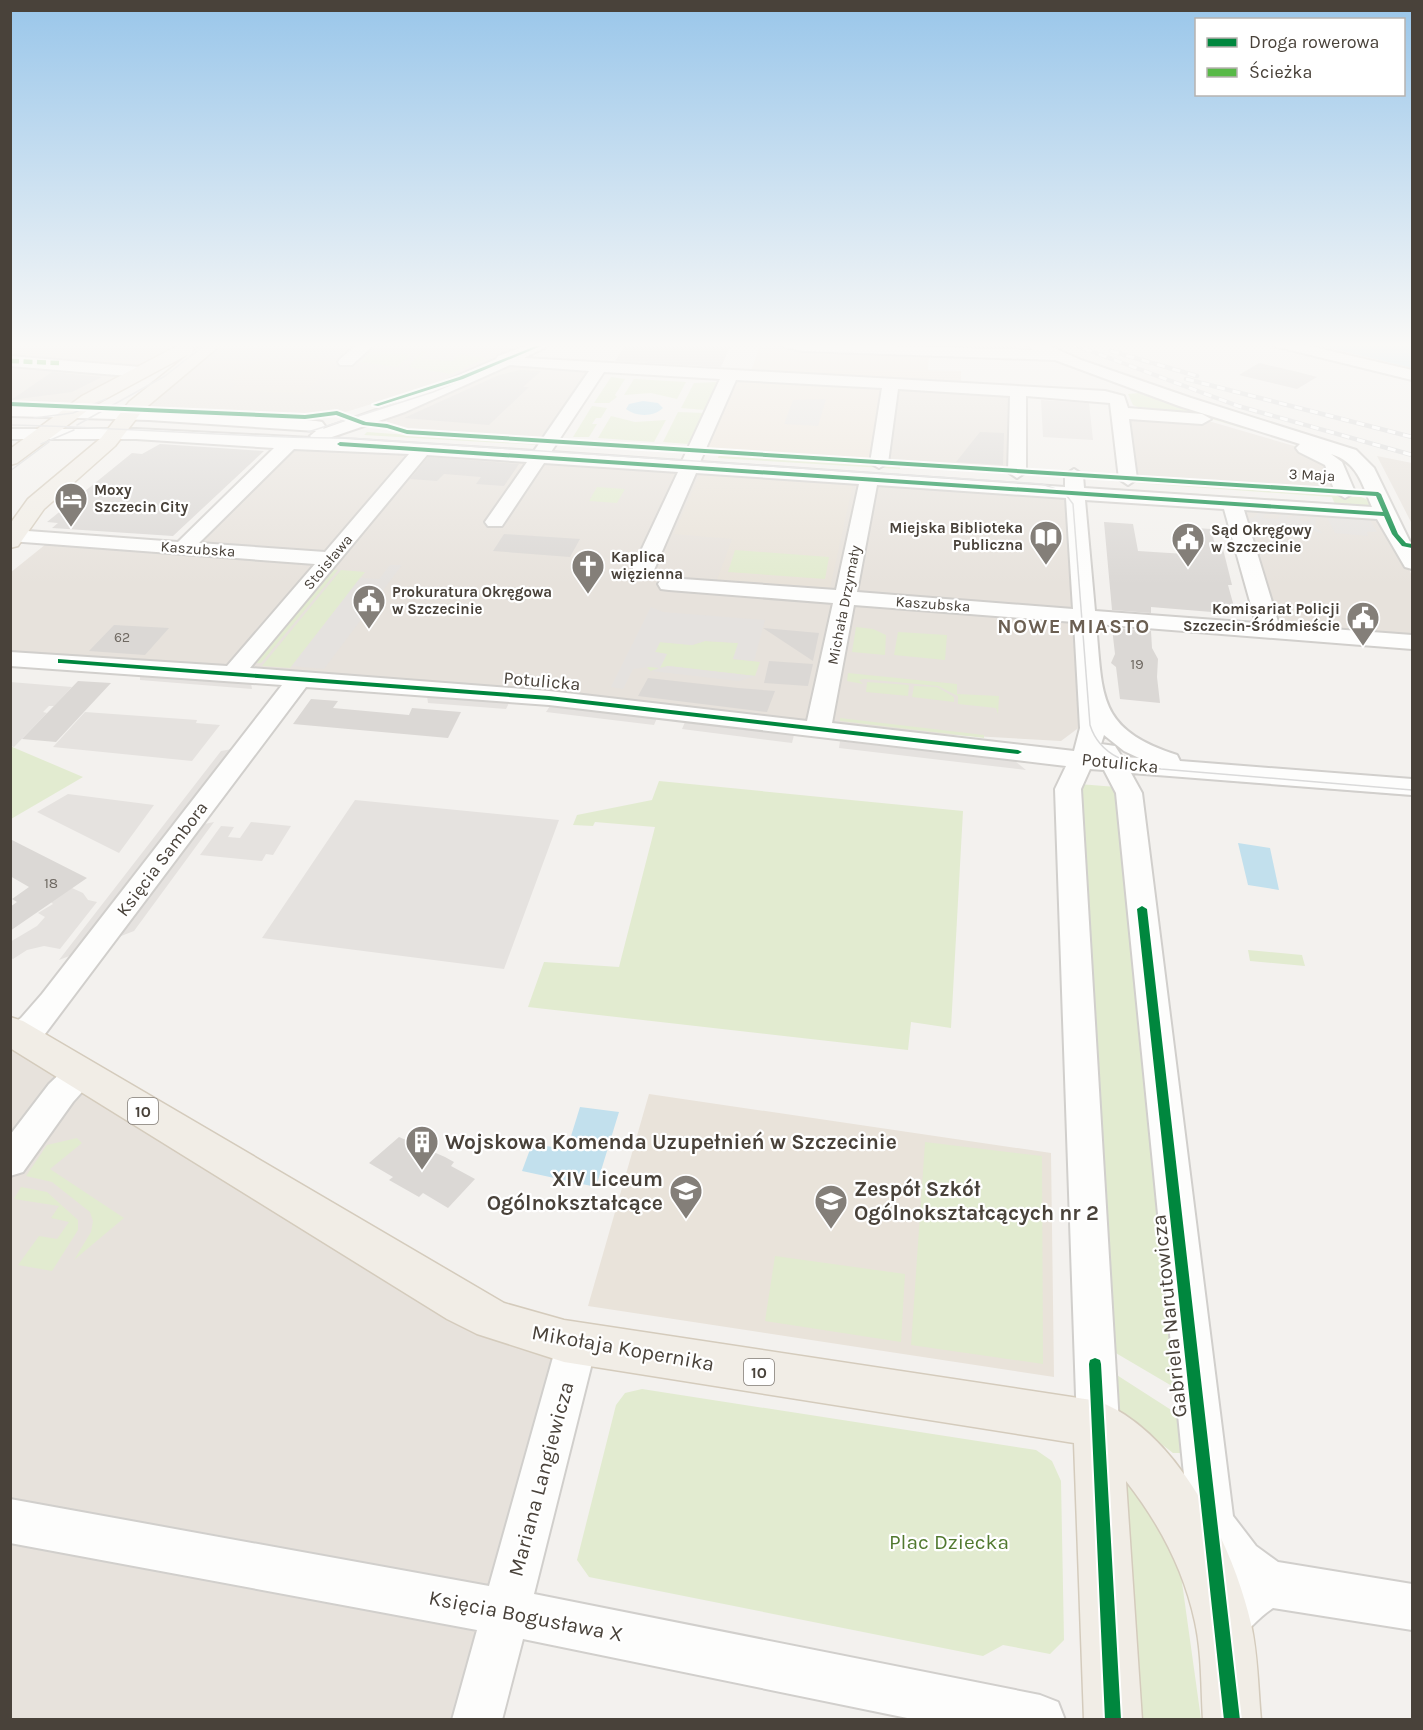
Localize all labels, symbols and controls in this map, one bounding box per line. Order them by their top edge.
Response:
legend [1195,18,1405,96]
text: Droga rowerowa [1249,31,1380,53]
text: Ścieżka [1249,60,1312,83]
street label: 3 Maja [1288,465,1336,485]
hotel icon: Moxy Szczecin City [53,481,89,528]
place label: Moxy Szczecin City [94,481,189,516]
place label: Miejska Biblioteka Publiczna [889,519,1023,554]
library icon: Miejska Biblioteka Publiczna [1028,519,1064,566]
public building icon: Sąd Okręgowy w Szczecinie [1170,521,1206,568]
place label: Sąd Okręgowy w Szczecinie [1211,521,1312,556]
street label: Stoisława [300,531,356,593]
street label: Kaszubska [160,537,236,561]
street label: Michała Drzymały [824,544,864,666]
church icon: Kaplica więzienna [570,548,606,595]
place label: Kaplica więzienna [611,548,683,583]
public building icon: Prokuratura Okręgowa w Szczecinie [351,583,387,630]
place label: Prokuratura Okręgowa w Szczecinie [392,583,552,618]
street label: Kaszubska [895,592,971,616]
place label: Komisariat Policji Szczecin-Śródmieście [1183,600,1340,635]
public building icon: Komisariat Policji Szczecin-Śródmieście [1345,600,1381,647]
district label: NOWE MIASTO [997,615,1151,638]
house number: 62 [114,629,130,646]
house number: 19 [1130,655,1144,673]
street label: Potulicka [503,667,581,695]
street label: Potulicka [1080,748,1160,778]
street label: Księcia Sambora [112,797,212,921]
house number: 18 [44,874,58,892]
road number: 10 [128,1098,158,1124]
building icon: Wojskowa Komenda Uzupełnień w Szczecinie [404,1124,440,1171]
place label: Wojskowa Komenda Uzupełnień w Szczecinie [445,1130,897,1154]
place label: XIV Liceum Ogólnokształcące [487,1167,663,1215]
school or university icon: XIV Liceum Ogólnokształcące [668,1173,704,1220]
place label: Zespół Szkół Ogólnokształcących nr 2 [854,1177,1099,1225]
school or university icon: Zespół Szkół Ogólnokształcących nr 2 [813,1183,849,1230]
street label: Gabriela Narutowicza [1146,1213,1192,1419]
street label: Mikołaja Kopernika [530,1320,716,1376]
road number: 10 [744,1359,774,1385]
street label: Mariana Langiewicza [503,1379,579,1579]
park label: Plac Dziecka [889,1530,1009,1554]
street label: Księcia Bogusława X [427,1585,625,1647]

